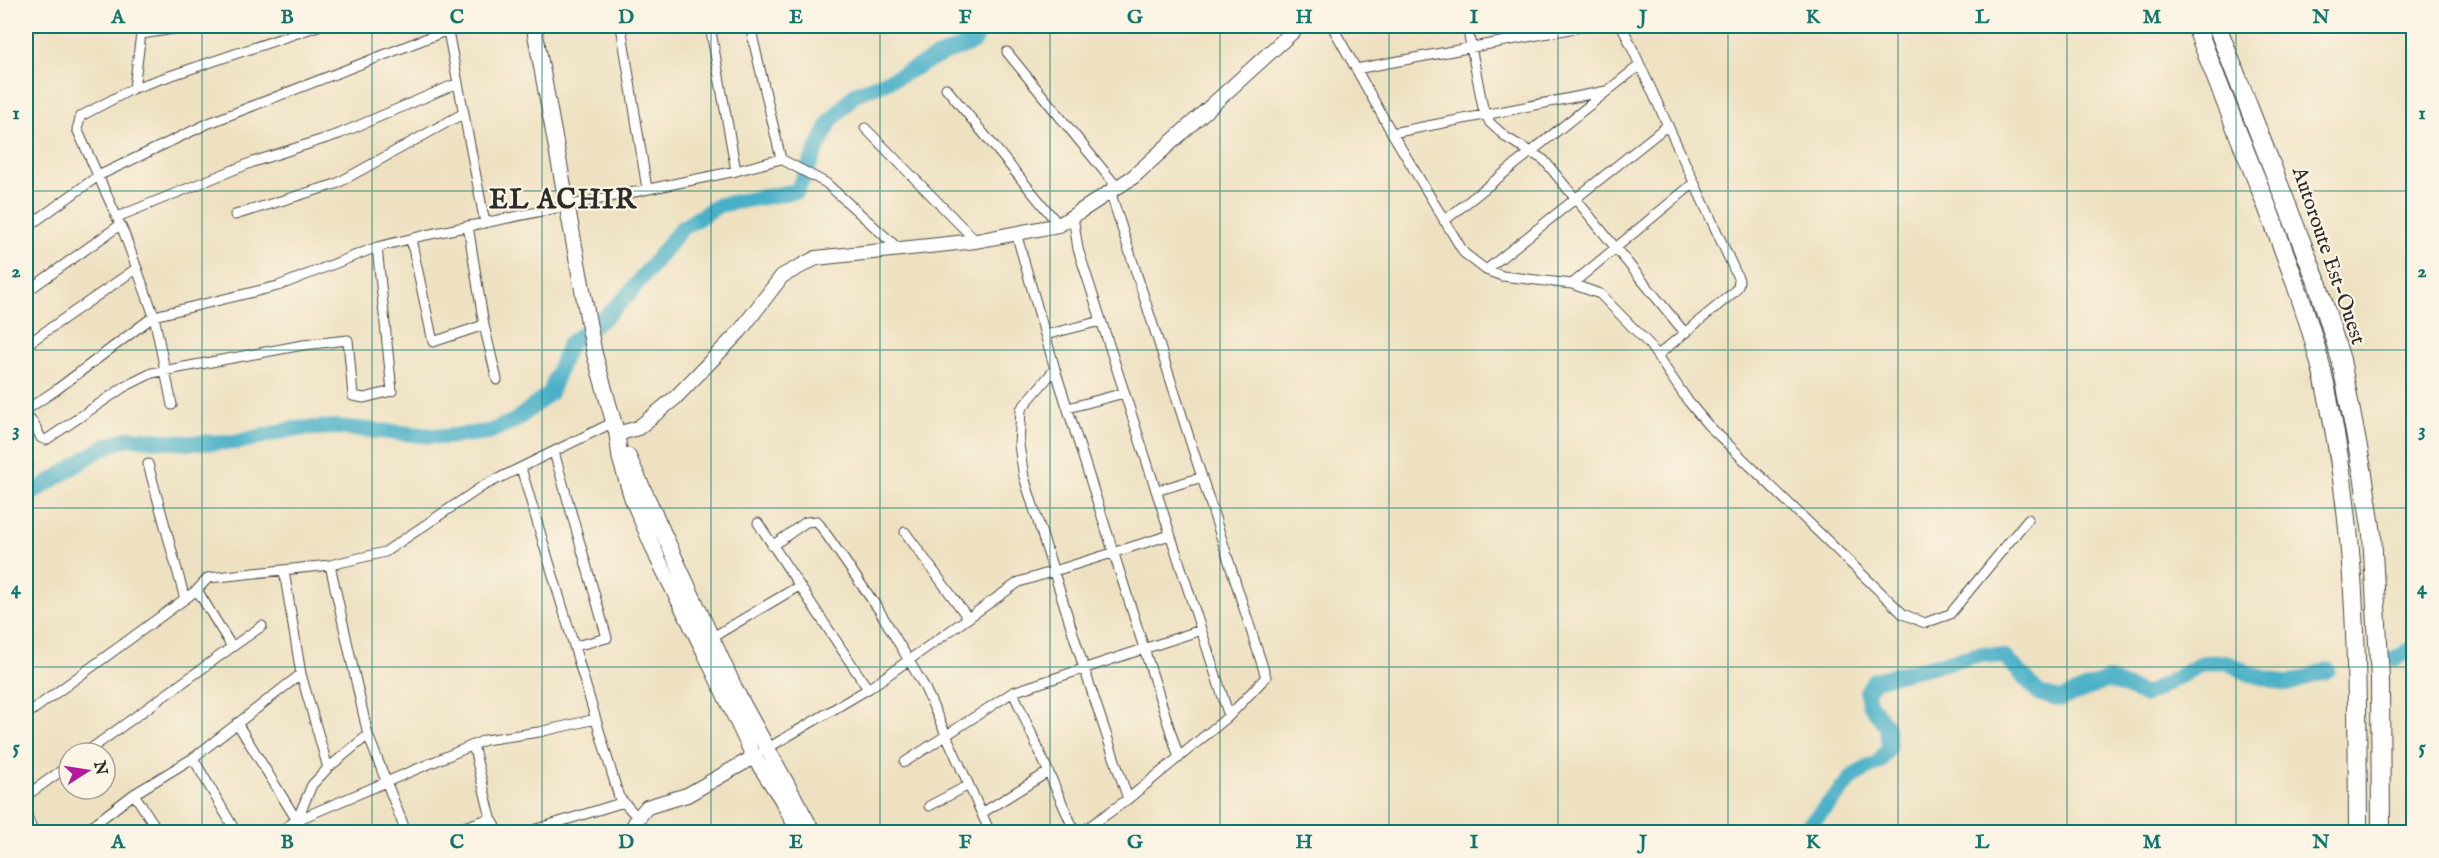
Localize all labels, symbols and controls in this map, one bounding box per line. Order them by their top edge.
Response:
text: A [110,5,126,30]
text: B [280,5,294,30]
text: C [450,5,464,30]
text: D [618,5,634,30]
text: E [789,5,803,30]
text: F [959,5,972,30]
text: G [1127,5,1144,30]
text: H [1295,5,1313,30]
text: I [1470,5,1479,30]
text: J [1636,5,1648,30]
text: K [1806,5,1822,30]
text: L [1975,5,1990,30]
text: M [2143,5,2162,30]
text: N [2311,5,2330,30]
text: 1 [12,101,20,126]
text: 1 [2418,101,2426,126]
street label: Autoroute Est-Ouest [2285,163,2371,348]
district label: EL ACHIR [489,184,637,218]
text: 2 [11,259,21,284]
text: 2 [2417,259,2427,284]
text: 3 [12,418,20,443]
text: 3 [2418,418,2426,443]
text: 4 [11,576,22,601]
text: 4 [2417,576,2428,601]
text: 5 [12,735,20,760]
text: 5 [2418,735,2426,760]
north arrow [57,741,117,801]
text: N [88,758,111,777]
text: A [110,830,126,855]
text: B [280,830,294,855]
text: C [450,830,464,855]
text: D [618,830,634,855]
text: E [789,830,803,855]
text: F [959,830,972,855]
text: G [1127,830,1144,855]
text: H [1295,830,1313,855]
text: I [1470,830,1479,855]
text: J [1636,830,1648,855]
text: K [1806,830,1822,855]
text: L [1975,830,1990,855]
text: M [2143,830,2162,855]
text: N [2311,830,2330,855]

